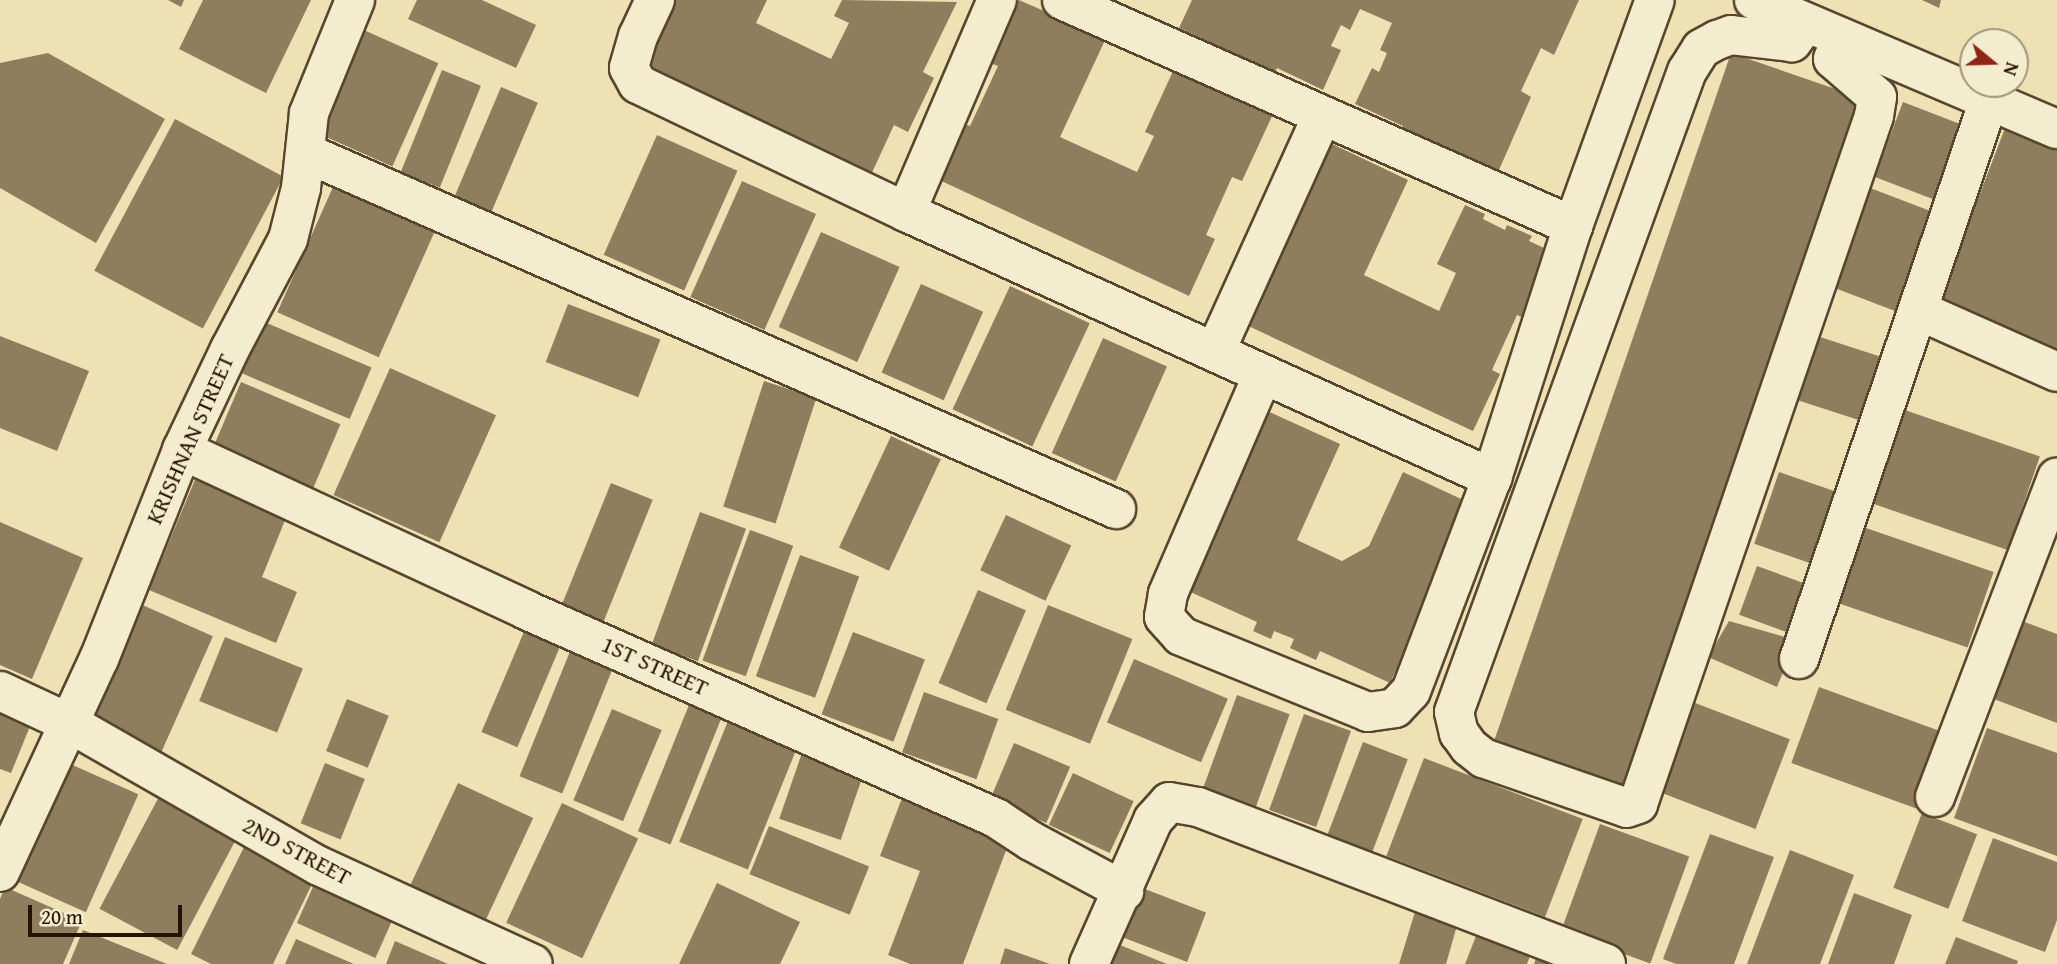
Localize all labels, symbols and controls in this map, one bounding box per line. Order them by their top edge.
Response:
north arrow [1959,28,2029,98]
text: N [1997,59,2027,80]
street label: KRISHNAN STREET [140,350,240,528]
street label: 1ST STREET [597,630,713,702]
street label: 2ND STREET [238,811,356,891]
scale bar [32,890,186,934]
text: 20 m [41,901,83,932]

